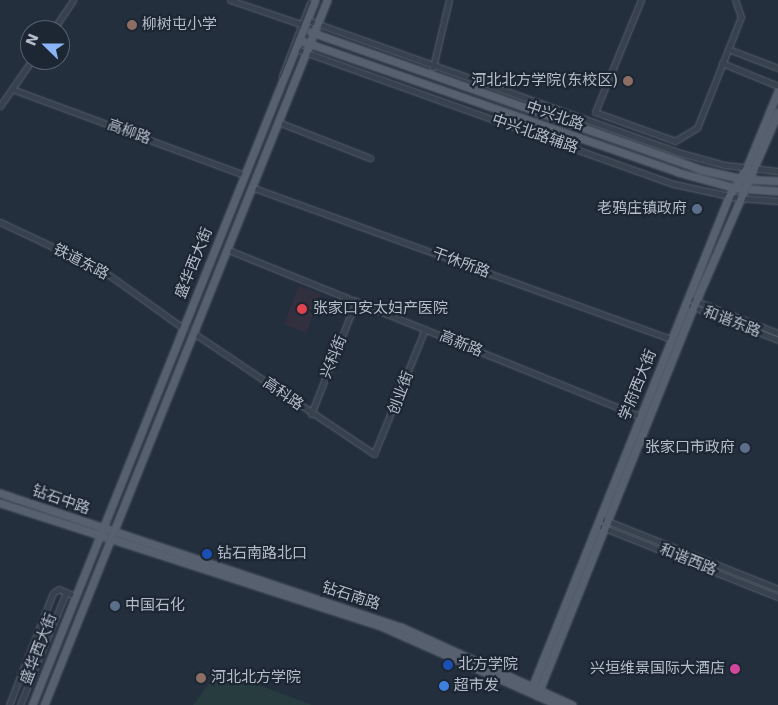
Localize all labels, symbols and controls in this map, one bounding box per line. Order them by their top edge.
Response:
place label: 柳树屯小学 [142,16,217,34]
marker: 柳树屯小学 [126,19,138,31]
north arrow [20,20,70,70]
text: N [22,31,42,48]
place label: 河北北方学院(东校区) [471,72,618,90]
marker: 河北北方学院(东校区) [622,75,634,87]
street label: 中兴北路 [524,98,586,134]
street label: 中兴北路辅路 [490,111,580,157]
street label: 高柳路 [105,116,153,148]
place label: 老鸦庄镇政府 [597,200,687,218]
marker: 老鸦庄镇政府 [691,203,703,215]
street label: 盛华西大街 [172,225,216,301]
street label: 铁道东路 [50,240,112,284]
street label: 干休所路 [430,244,492,282]
place label: 张家口安太妇产医院 [313,300,448,318]
marker: 张家口安太妇产医院 [295,302,309,316]
street label: 和谐东路 [701,303,763,341]
street label: 高新路 [437,327,485,361]
street label: 兴科街 [317,333,351,381]
street label: 学府西大街 [616,347,660,423]
street label: 创业街 [385,369,417,417]
street label: 高科路 [259,374,307,414]
place label: 张家口市政府 [645,439,735,457]
marker: 张家口市政府 [739,442,751,454]
street label: 钻石中路 [30,482,92,518]
street label: 和谐西路 [657,540,719,580]
place label: 钻石南路北口 [217,545,307,563]
marker: 钻石南路北口 [201,548,213,560]
street label: 钻石南路 [320,578,382,614]
place label: 中国石化 [125,597,185,615]
marker: 中国石化 [109,600,121,612]
street label: 盛华西大街 [17,611,61,687]
place label: 北方学院 [458,656,518,674]
marker: 北方学院 [442,659,454,671]
place label: 兴垣维景国际大酒店 [590,660,725,678]
marker: 兴垣维景国际大酒店 [729,663,741,675]
place label: 河北北方学院 [211,669,301,687]
marker: 河北北方学院 [195,672,207,684]
place label: 超市发 [454,677,499,695]
marker: 超市发 [438,680,450,692]

